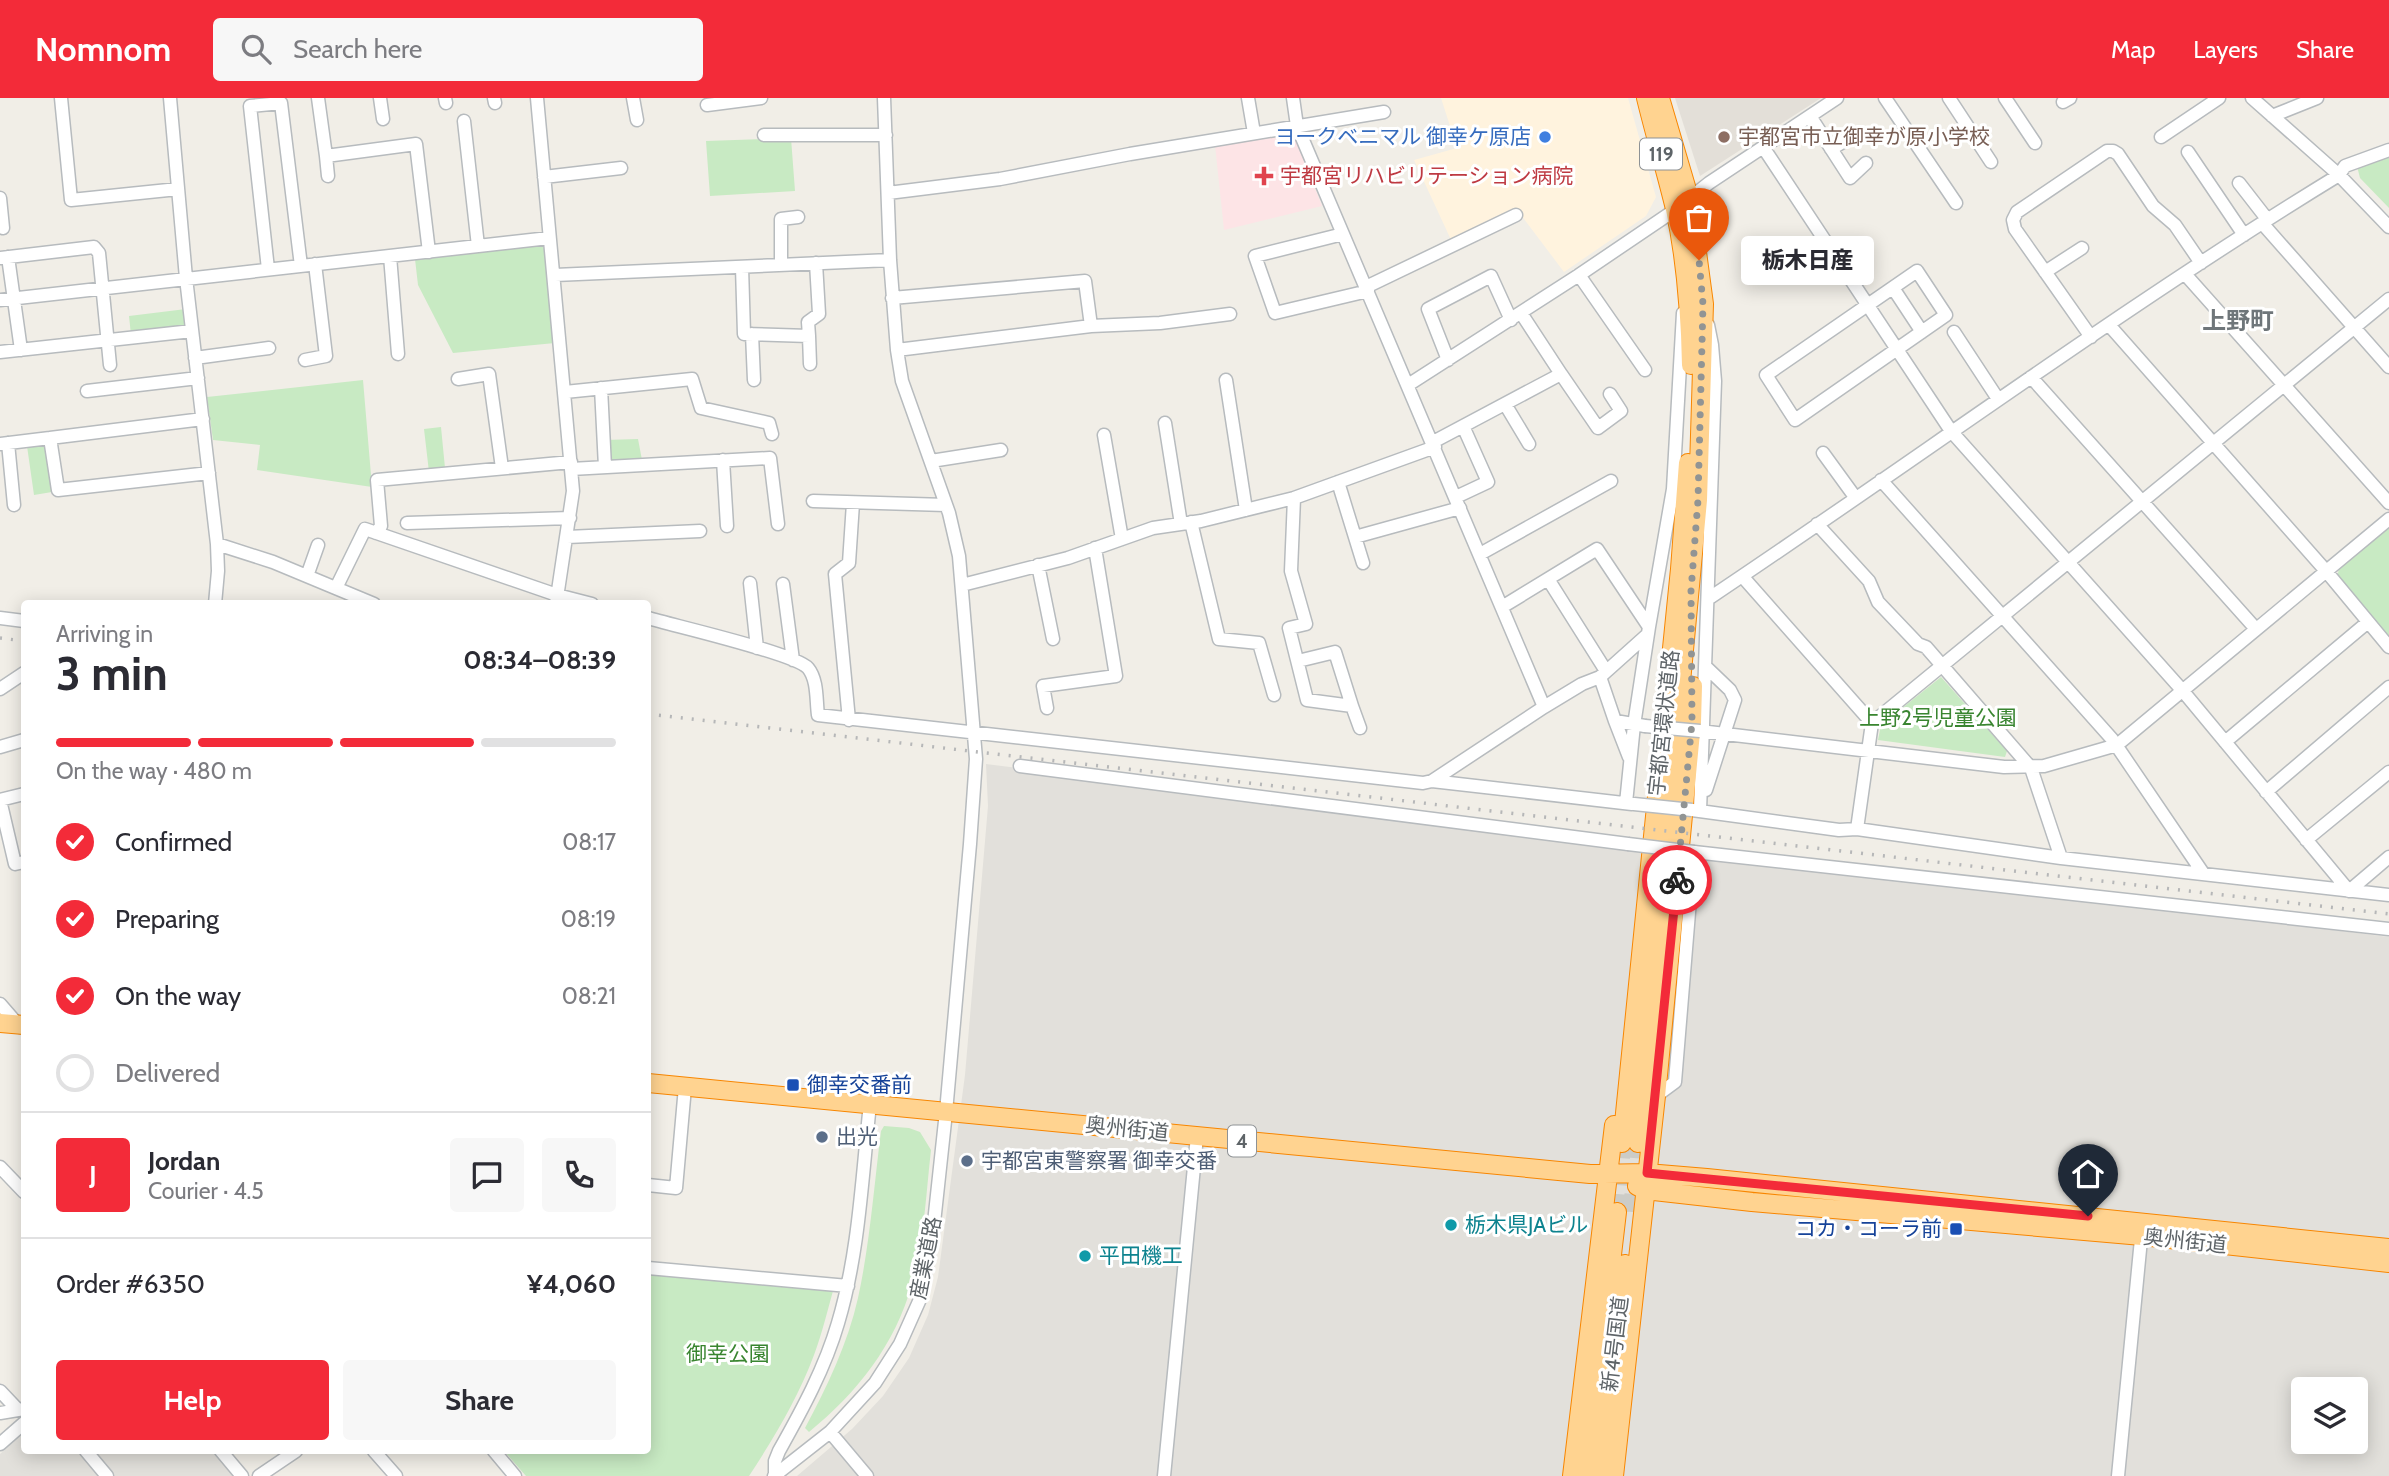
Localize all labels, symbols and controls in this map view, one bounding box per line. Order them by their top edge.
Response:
search box [213,18,703,81]
text: Nomnom [35,29,171,69]
icon: search [237,30,275,68]
text: Search here [293,33,422,65]
text: Map [2111,35,2155,64]
text: Layers [2193,35,2258,64]
text: Share [2296,35,2354,64]
place label: ヨークベニマル 御幸ケ原店 [1274,124,1531,149]
place label: 宇都宮市立御幸が原小学校 [1738,124,1990,149]
marker: ヨークベニマル 御幸ケ原店 [1537,129,1553,145]
marker: 宇都宮市立御幸が原小学校 [1716,129,1732,145]
road number: 119 [1640,138,1682,170]
place label: 宇都宮リハビリテーション病院 [1280,163,1574,188]
marker: 宇都宮リハビリテーション病院 [1254,166,1274,186]
pin [1669,188,1729,260]
icon: bag [1680,199,1718,237]
callout: 栃木日産 [1741,236,1874,284]
text: 栃木日産 [1762,246,1854,274]
district label: 上野町 [2202,306,2274,335]
text: Arriving in [56,620,153,648]
text: 08:34–08:39 [463,644,616,676]
text: 3 min [56,646,168,702]
street label: 宇都宮環状道路 [1643,649,1684,797]
park label: 上野2号児童公園 [1859,705,2017,730]
text: On the way · 480 m [56,757,252,785]
icon: check [56,823,94,861]
text: Confirmed [115,826,232,858]
text: 08:17 [562,828,616,856]
courier [1642,845,1712,915]
icon: bike [1658,861,1696,899]
icon: check [56,900,94,938]
text: Preparing [115,903,219,935]
text: 08:19 [561,905,616,933]
icon: check [56,977,94,1015]
text: On the way [115,980,241,1012]
text: 08:21 [562,982,616,1010]
text: Delivered [115,1057,220,1089]
place label: 御幸交番前 [807,1072,912,1097]
marker: 御幸交番前 [785,1077,801,1093]
street label: 奥州街道 [1084,1112,1170,1145]
place label: 出光 [836,1124,878,1149]
road number: 4 [1228,1126,1256,1156]
marker: 出光 [814,1129,830,1145]
button: chat [450,1138,524,1212]
button: phone [542,1138,616,1212]
pin [2058,1144,2118,1216]
text: Jordan [148,1145,220,1177]
place label: 宇都宮東警察署 御幸交番 [981,1148,1217,1173]
marker: 宇都宮東警察署 御幸交番 [959,1153,975,1169]
icon: home [2069,1155,2107,1193]
text: J [89,1159,97,1191]
text: Courier · 4.5 [148,1177,264,1205]
place label: 栃木県JAビル [1465,1212,1588,1237]
street label: 産業道路 [905,1214,946,1302]
place label: コカ・コーラ前 [1795,1216,1942,1241]
marker: 栃木県JAビル [1443,1217,1459,1233]
marker: コカ・コーラ前 [1948,1221,1964,1237]
street label: 奥州街道 [2142,1224,2228,1257]
place label: 平田機工 [1099,1243,1183,1268]
marker: 平田機工 [1077,1248,1093,1264]
text: Order #6350 [56,1268,205,1300]
text: ¥4,060 [527,1268,616,1300]
street label: 新4号国道 [1596,1295,1633,1393]
park label: 御幸公園 [686,1341,770,1366]
button: Help [56,1360,329,1440]
button: Share [343,1360,616,1440]
map controls [2291,1377,2368,1454]
button: layers [2291,1377,2368,1454]

